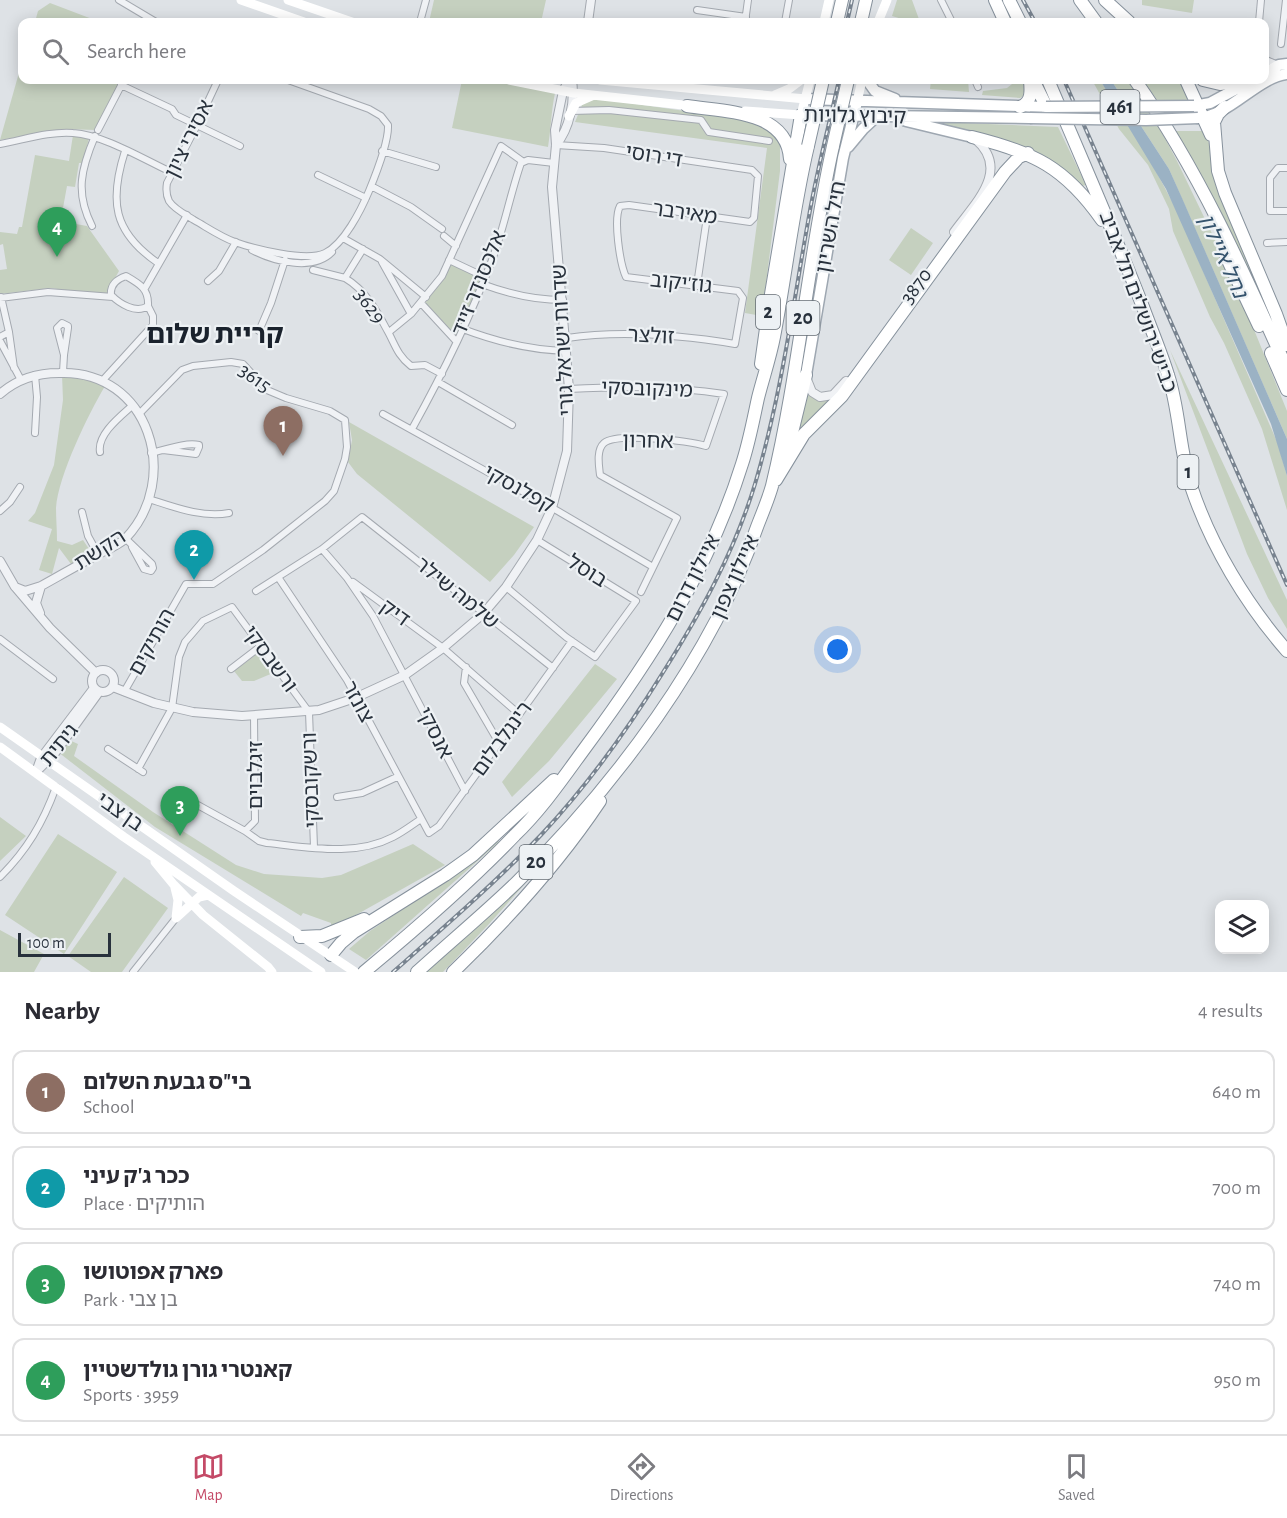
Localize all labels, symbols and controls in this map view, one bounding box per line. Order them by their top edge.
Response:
search box [18,18,1269,84]
icon: search [39,35,72,68]
text: Search here [87,40,186,62]
road number: 461 [1100,90,1140,124]
street label: אסירי ציון [161,97,217,181]
street label: קיבוץ גלויות [804,105,906,127]
street label: די רוסי [624,141,684,171]
street label: חיל השריון [813,179,849,275]
street label: מאירבר [651,198,719,228]
pin: 4 [38,208,76,257]
street label: כביש ירושלים תל אביב [1095,208,1181,396]
water label: נחל איילון [1194,211,1252,303]
street label: אלכסנדר זייד [448,227,510,339]
street label: שדרות ישראל גורי [549,263,577,417]
street label: 3870 [896,264,936,308]
street label: גוז'יקוב [649,269,713,297]
street label: 3629 [350,284,390,328]
road number: 2 [756,295,780,329]
road number: 20 [786,301,820,335]
district label: קריית שלום [146,321,284,348]
street label: זולצר [627,324,675,348]
street label: 3615 [235,359,275,397]
street label: מינקובסקי [601,377,693,401]
pin: 1 [264,406,302,456]
street label: אחרון [622,430,674,452]
road number: 1 [1178,455,1198,489]
street label: קפלנסקי [480,461,558,517]
street label: הקשת [71,526,129,574]
pin: 2 [174,530,214,580]
street label: איילון דרום [662,531,724,625]
street label: איילון צפון [707,532,763,622]
street label: בוסל [563,551,611,591]
street label: שלמה שילר [411,553,503,633]
street label: דיק [376,595,414,631]
street label: הותיקים [125,605,179,679]
street label: ורשבסקי [239,622,301,696]
your location [823,635,852,664]
street label: צונזר [338,678,378,726]
street label: רינגלבלום [468,698,536,780]
street label: אנסקי [413,704,457,762]
street label: גיתית [36,720,82,770]
street label: ורשקובסקי [299,732,323,828]
street label: זיגלבוים [245,740,266,810]
pin: 3 [160,786,200,836]
street label: בן צבי [93,789,147,835]
road number: 20 [520,845,552,879]
map controls [1215,900,1269,954]
button: layers [1215,900,1269,954]
scale bar [18,930,111,958]
text: 100 m [27,935,65,951]
text: Nearby [24,998,100,1024]
text: 4 results [1198,1001,1263,1021]
text: בי"ס גבעת השלום [83,1071,252,1093]
text: 1 [42,1082,49,1102]
text: 640 m [1212,1082,1261,1102]
text: School [83,1097,135,1117]
text: ככר ג'ק עיני [83,1165,190,1187]
text: 2 [41,1178,50,1198]
text: 700 m [1212,1178,1261,1198]
text: Place · הותיקים [83,1194,205,1214]
text: פארק אפוטושו [83,1261,223,1283]
text: 3 [41,1274,50,1294]
text: 740 m [1213,1274,1261,1294]
text: Park · בן צבי [83,1290,178,1310]
text: קאנטרי גורן גולדשטיין [83,1359,292,1381]
text: 4 [40,1370,51,1390]
text: 950 m [1213,1370,1261,1390]
text: Sports · 3959 [83,1385,179,1405]
tab: Map [192,1450,225,1505]
tab: Directions [610,1450,674,1505]
tab: Saved [1058,1450,1095,1505]

